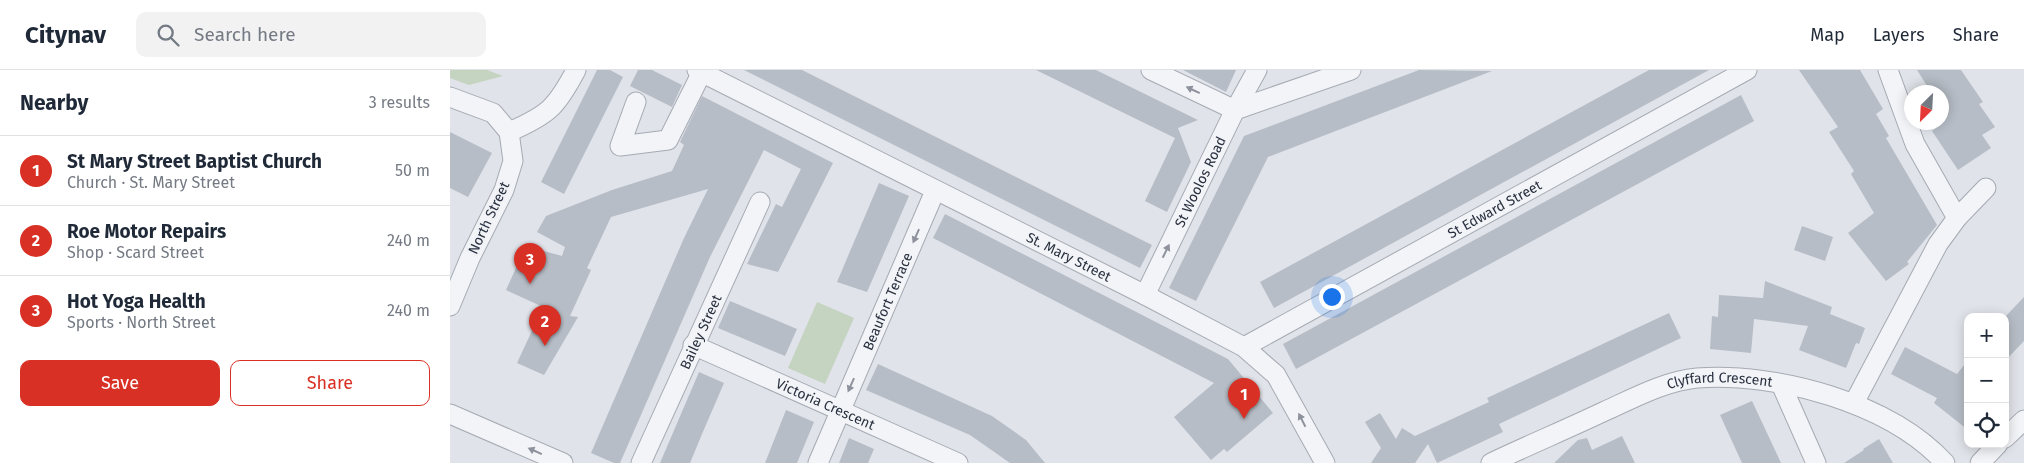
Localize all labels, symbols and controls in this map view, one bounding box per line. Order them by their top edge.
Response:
search box [136,12,486,57]
text: Citynav [25,21,106,49]
icon: search [154,21,182,49]
text: Search here [194,23,296,46]
text: Map [1810,24,1845,46]
text: Layers [1873,24,1925,46]
text: Share [1953,24,1999,46]
north arrow [1904,85,1949,130]
one-way arrow [1186,86,1200,94]
text: Nearby [20,90,88,116]
text: 3 results [369,93,430,112]
street label: St Woolos Road [1171,133,1229,230]
text: St Mary Street Baptist Church [67,150,322,173]
text: 1 [32,161,40,180]
text: 50 m [395,161,430,180]
text: Church · St. Mary Street [67,173,235,192]
street label: St Edward Street [1445,176,1545,242]
street label: North Street [465,178,514,257]
text: Roe Motor Repairs [67,220,226,243]
street label: St. Mary Street [1024,228,1115,285]
one-way arrow [911,229,919,243]
text: 2 [32,231,40,250]
text: 240 m [387,231,430,250]
text: Shop · Scard Street [67,243,204,262]
pin: 3 [514,243,546,284]
one-way arrow [1162,244,1170,258]
street label: Beaufort Terrace [859,250,916,353]
your location [1319,284,1345,310]
text: Hot Yoga Health [67,290,206,313]
street label: Bailey Street [676,291,726,372]
text: 3 [32,301,40,320]
text: 240 m [387,301,430,320]
pin: 2 [529,305,561,346]
text: Sports · North Street [67,313,216,332]
map controls [1964,313,2009,448]
button: + [1964,313,2009,358]
button: − [1964,358,2009,403]
button: Save [20,360,220,406]
button: Share [230,360,430,406]
street label: Clyffard Crescent [1665,369,1775,393]
street label: Victoria Crescent [773,375,878,434]
one-way arrow [847,378,855,392]
pin: 1 [1228,378,1260,419]
button: locate [1964,403,2009,448]
one-way arrow [1298,413,1306,428]
one-way arrow [528,446,542,454]

